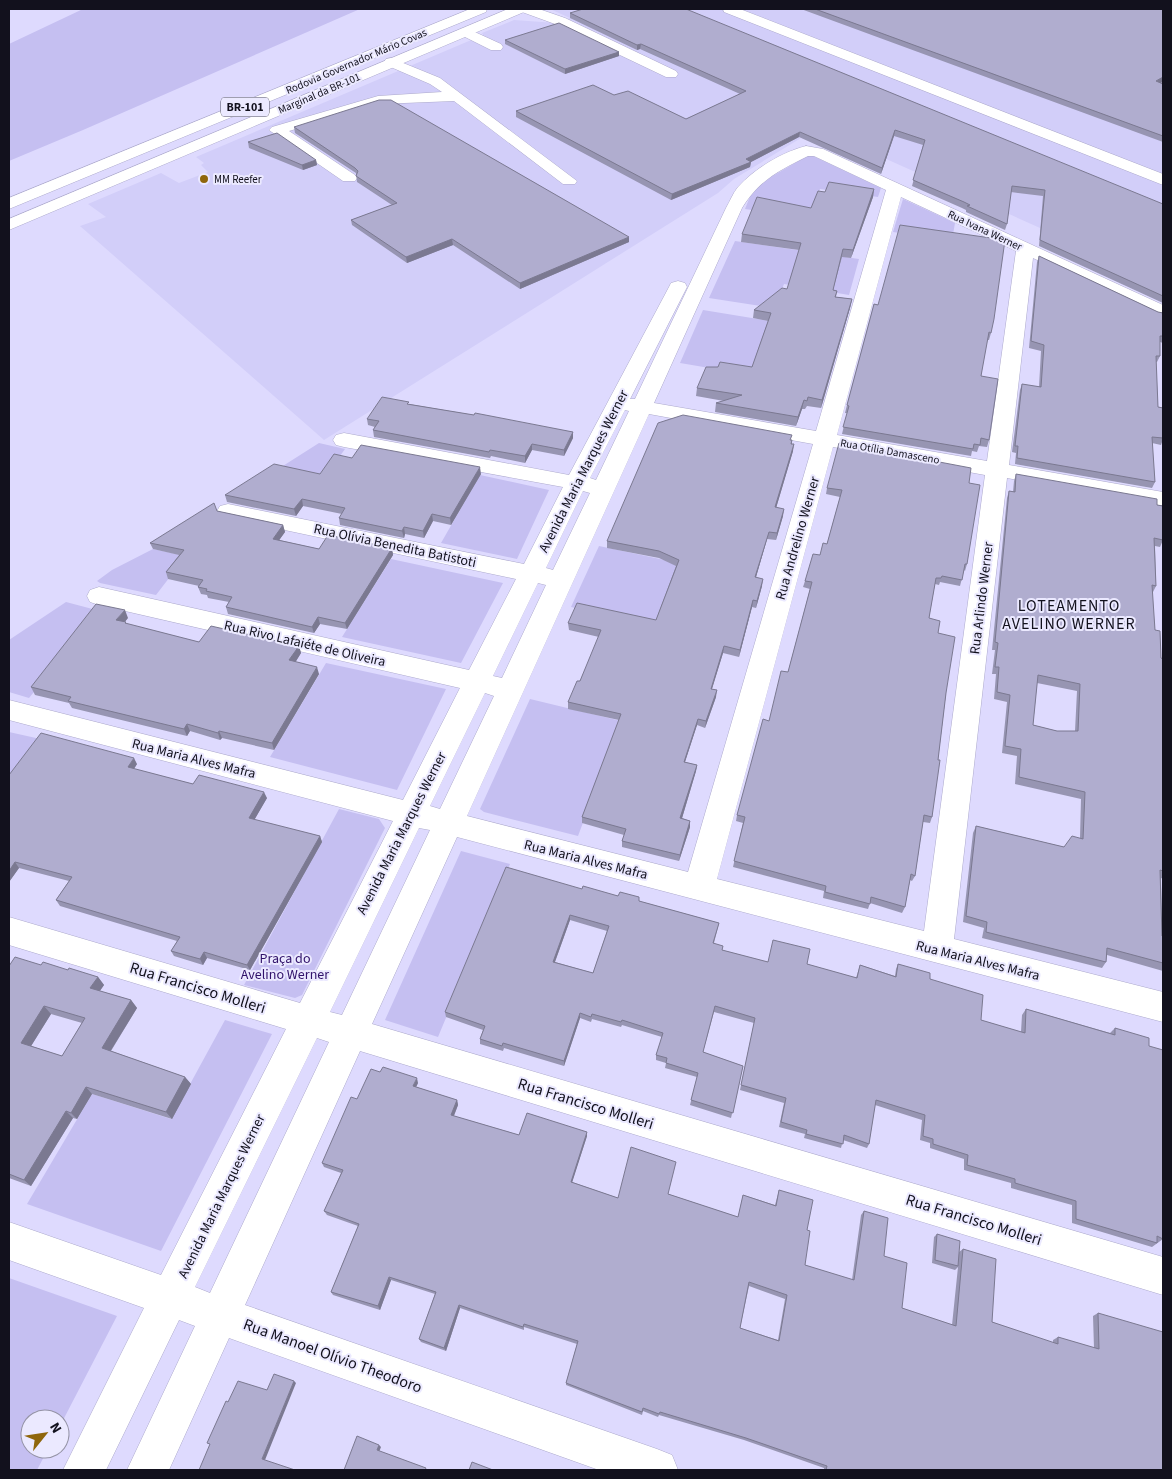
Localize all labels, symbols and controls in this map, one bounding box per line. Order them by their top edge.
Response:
street label: Rodovia Governador Mário Covas [283,25,429,98]
street label: Marginal da BR-101 [276,69,363,118]
road number: BR-101 [221,98,269,116]
place label: MM Reefer [214,172,262,187]
marker: MM Reefer [198,173,210,185]
street label: Rua Ivana Werner [945,207,1025,254]
street label: Avenida Maria Marques Werner [534,386,634,556]
street label: Rua Otília Damasceno [839,435,941,468]
street label: Rua Andrelino Werner [771,474,825,602]
street label: Rua Olívia Benedita Batistoti [312,519,478,573]
street label: Rua Arlindo Werner [965,541,999,655]
district label: LOTEAMENTO AVELINO WERNER [1002,595,1136,635]
street label: Rua Rivo Lafaiéte de Oliveira [222,616,388,672]
street label: Rua Maria Alves Mafra [130,734,258,784]
street label: Avenida Maria Marques Werner [352,748,452,918]
street label: Rua Maria Alves Mafra [522,835,650,885]
street label: Rua Maria Alves Mafra [914,936,1042,986]
park label: Praça do Avelino Werner [241,949,329,985]
street label: Rua Francisco Molleri [127,957,268,1019]
street label: Rua Francisco Molleri [515,1073,656,1135]
street label: Avenida Maria Marques Werner [173,1111,270,1282]
street label: Rua Francisco Molleri [903,1189,1044,1251]
street label: Rua Manoel Olívio Theodoro [240,1313,425,1399]
north arrow [20,1409,70,1459]
text: N [44,1419,66,1437]

